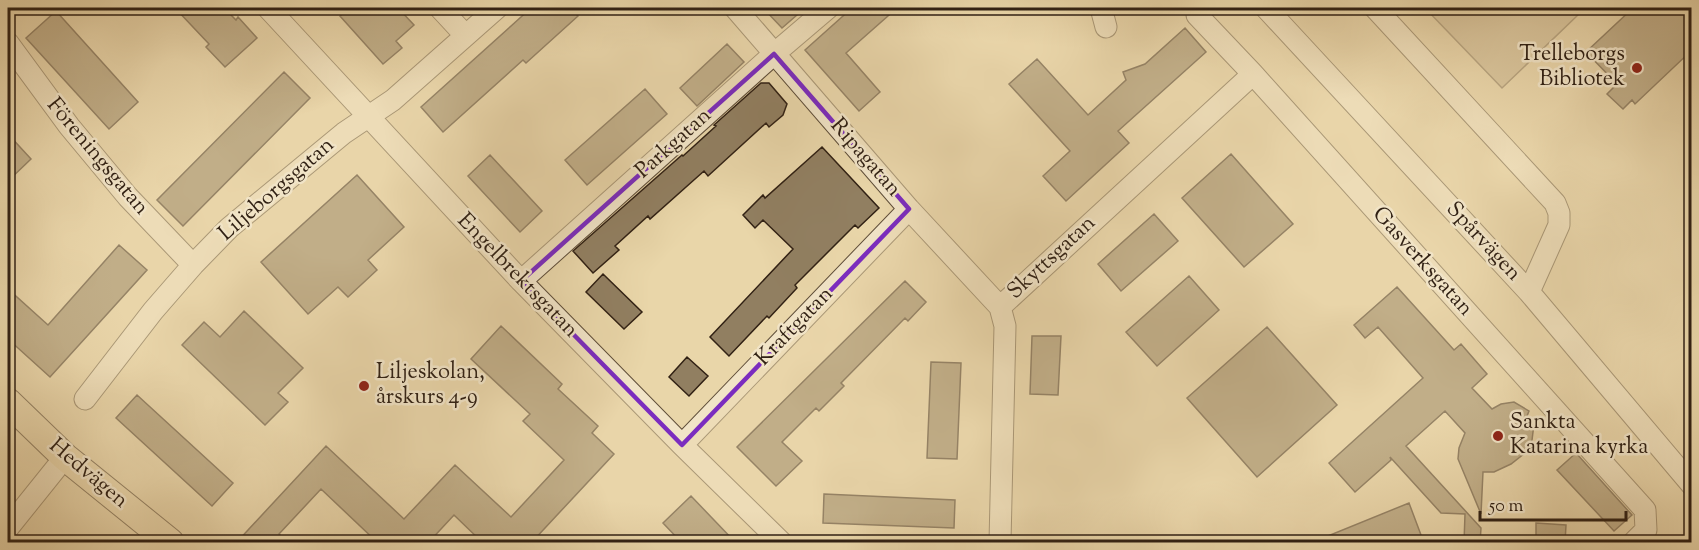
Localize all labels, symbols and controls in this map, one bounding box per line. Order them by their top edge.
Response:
place label: Trelleborgs Bibliotek [1519,39,1625,96]
marker: Trelleborgs Bibliotek [1630,61,1644,75]
street label: Föreningsgatan [38,91,156,223]
street label: Parkgatan [629,101,719,187]
street label: Ripagatan [822,112,908,204]
street label: Liljeborgsgatan [212,130,342,250]
street label: Spårvägen [1438,195,1528,289]
street label: Gasverksgatan [1364,200,1480,324]
street label: Engelbrektsgatan [449,206,585,346]
street label: Skyttsgatan [1001,209,1103,307]
street label: Kraftgatan [749,280,841,374]
place label: Liljeskolan, årskurs 4-9 [376,357,485,414]
marker: Liljeskolan, årskurs 4-9 [357,379,371,393]
place label: Sankta Katarina kyrka [1510,407,1648,464]
marker: Sankta Katarina kyrka [1491,429,1505,443]
street label: Hedvägen [41,431,135,517]
scale bar [1480,484,1626,522]
text: 50 m [1488,494,1524,520]

